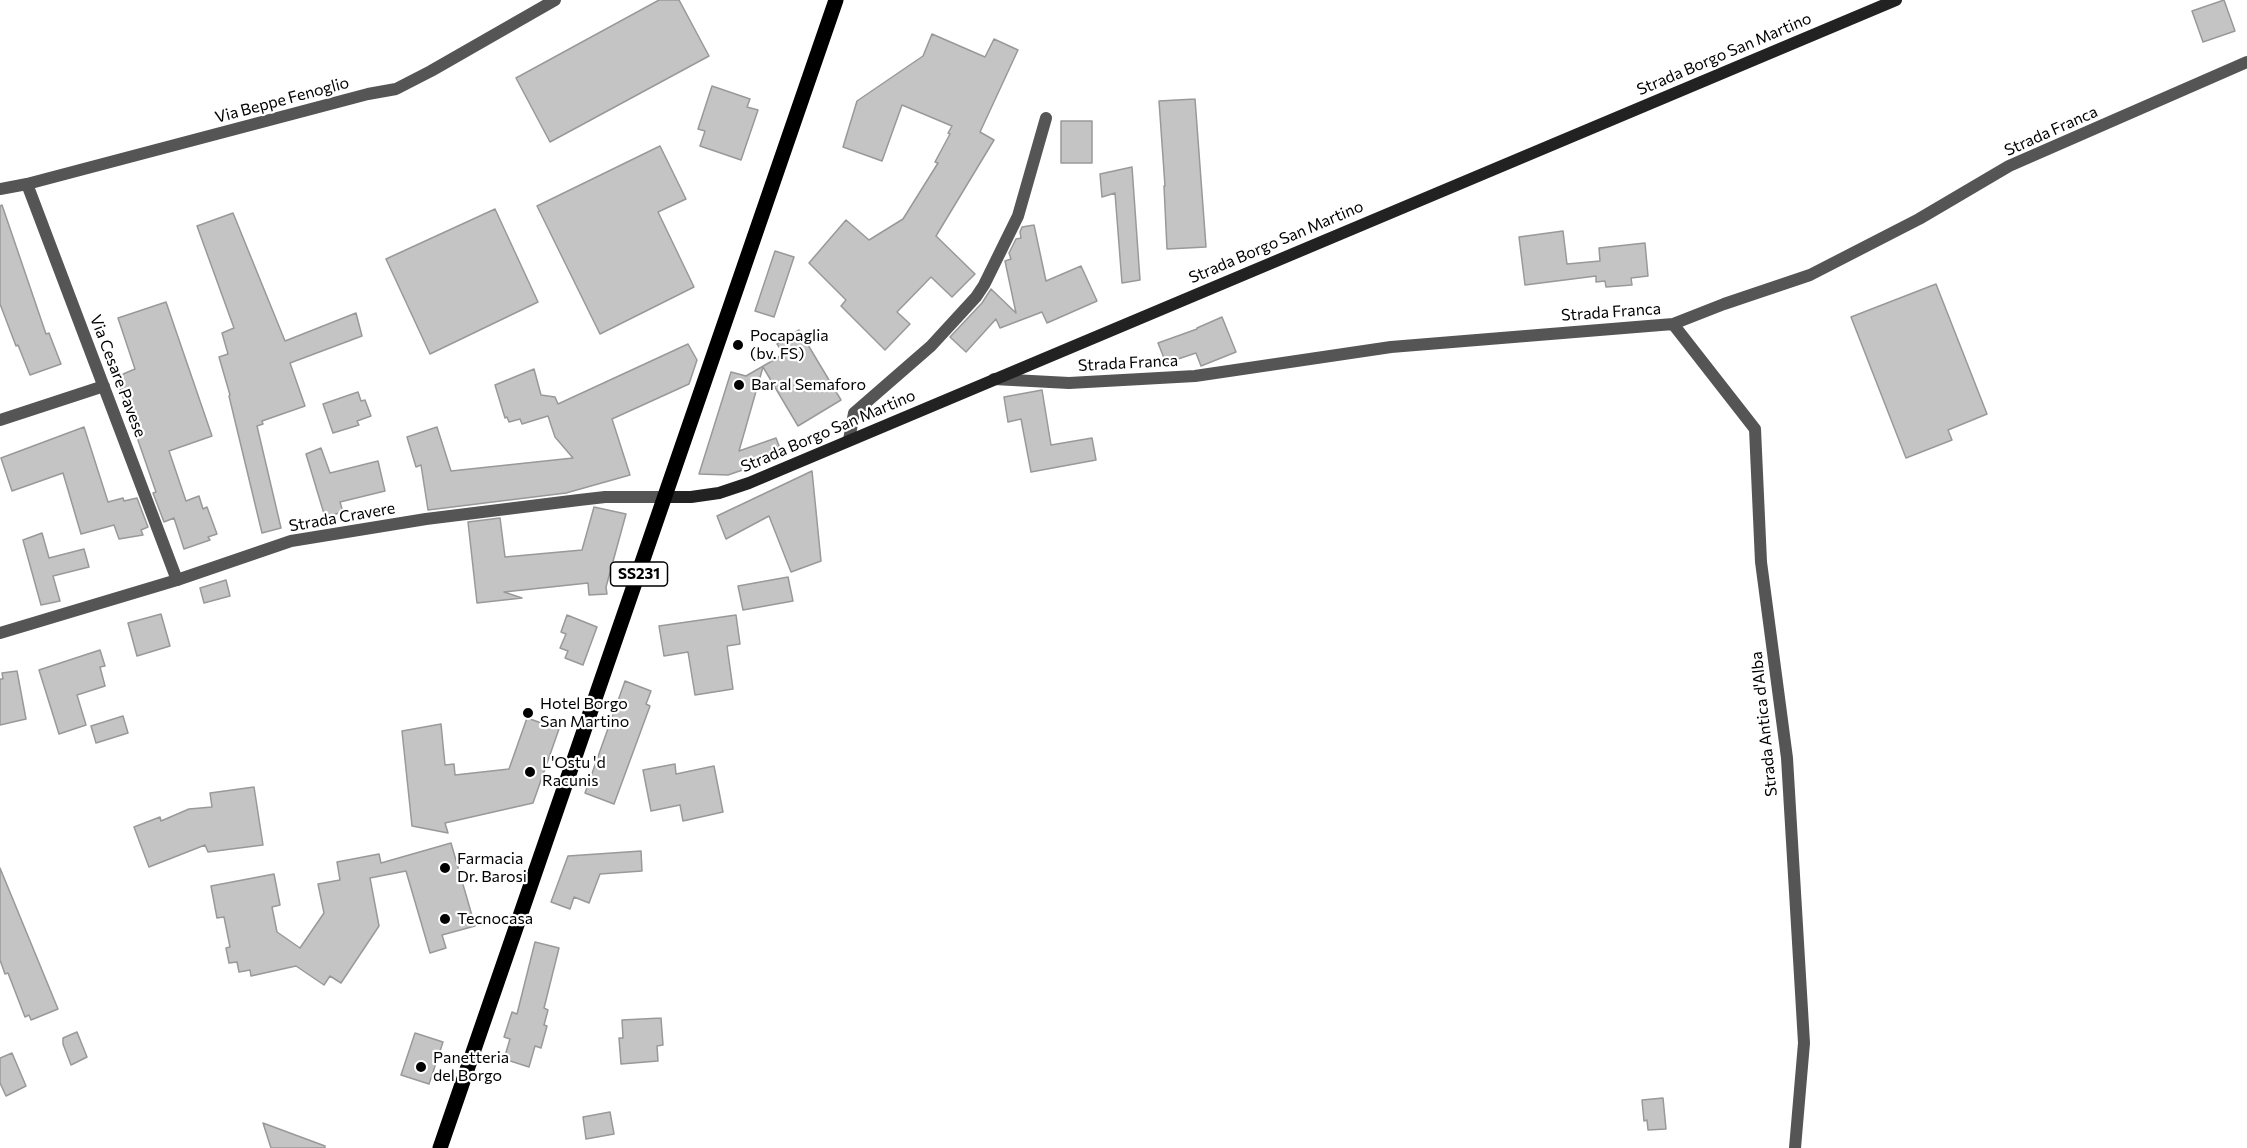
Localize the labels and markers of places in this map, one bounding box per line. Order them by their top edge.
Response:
place label: Pocapaglia (bv. FS) [750,326,829,364]
marker: Pocapaglia (bv. FS) [731,338,745,352]
place label: Bar al Semaforo [751,375,866,395]
marker: Bar al Semaforo [732,378,746,392]
place label: Hotel Borgo San Martino [540,694,629,732]
marker: Hotel Borgo San Martino [521,706,535,720]
place label: L'Ostu 'd Racunis [542,753,606,791]
marker: L'Ostu 'd Racunis [523,765,537,779]
place label: Farmacia Dr. Barosi [457,849,527,887]
marker: Farmacia Dr. Barosi [438,861,452,875]
place label: Tecnocasa [457,909,533,929]
marker: Tecnocasa [438,912,452,926]
place label: Panetteria del Borgo [433,1048,509,1086]
marker: Panetteria del Borgo [414,1060,428,1074]

